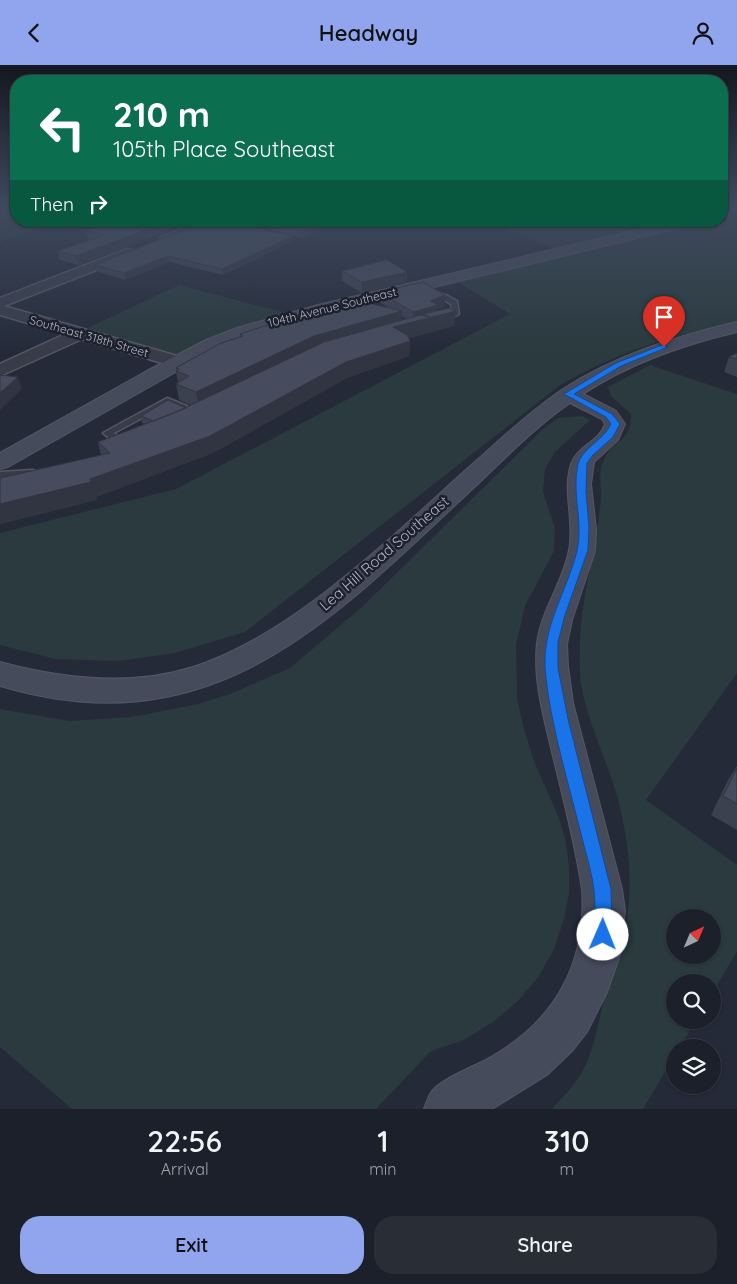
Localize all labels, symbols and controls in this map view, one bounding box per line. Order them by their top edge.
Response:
icon: back [20,19,48,47]
text: Headway [319,19,418,47]
icon: person [689,19,717,47]
text: 210 m [113,92,210,136]
icon: left [30,95,95,160]
text: 105th Place Southeast [113,135,335,163]
icon: right [84,190,112,218]
text: Then [30,192,74,216]
street label: 104th Avenue Southeast [266,284,398,330]
pin [643,296,685,347]
icon: arrive [650,303,678,331]
street label: Southeast 318th Street [28,312,150,360]
street label: Lea Hill Road Southeast [315,492,453,614]
position arrow [576,908,628,960]
north arrow [666,909,721,964]
map controls [666,909,721,1094]
button: search [666,974,721,1029]
button: layers [666,1039,721,1094]
text: 22:56 [147,1122,222,1160]
text: 1 [377,1122,389,1160]
text: 310 [544,1122,590,1160]
text: Arrival [161,1159,209,1179]
text: min [369,1159,397,1179]
text: m [559,1159,574,1179]
button: Exit [20,1216,364,1274]
button: Share [374,1216,717,1274]

